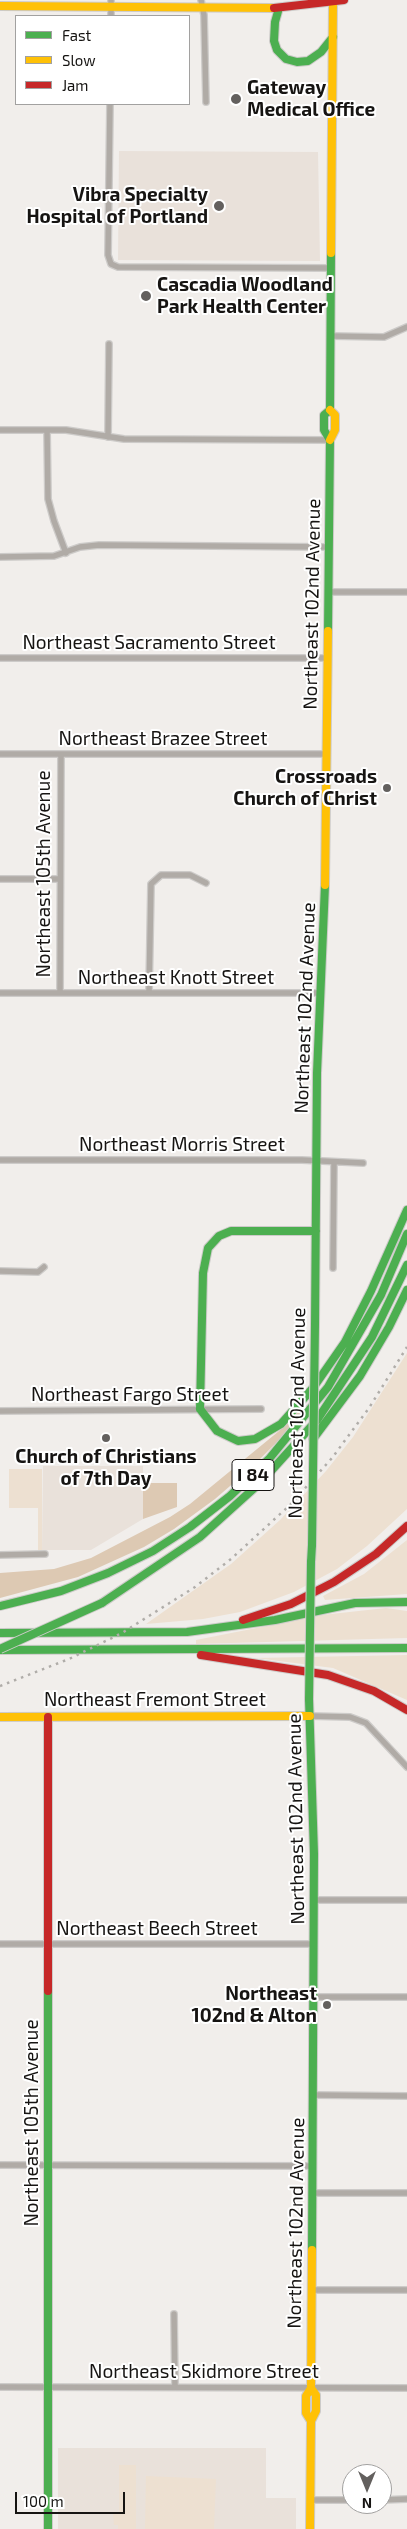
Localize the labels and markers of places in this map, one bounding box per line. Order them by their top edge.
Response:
place label: Gateway Medical Office [247,77,375,121]
marker: Gateway Medical Office [229,92,243,106]
place label: Vibra Specialty Hospital of Portland [26,184,208,228]
marker: Vibra Specialty Hospital of Portland [212,199,226,213]
place label: Cascadia Woodland Park Health Center [157,274,333,318]
marker: Cascadia Woodland Park Health Center [139,289,153,303]
place label: Crossroads Church of Christ [233,766,377,810]
marker: Crossroads Church of Christ [381,782,393,794]
marker: Church of Christians of 7th Day [100,1432,112,1444]
place label: Church of Christians of 7th Day [15,1446,197,1490]
place label: Northeast 102nd & Alton [191,1983,317,2027]
marker: Northeast 102nd & Alton [321,1999,333,2011]

